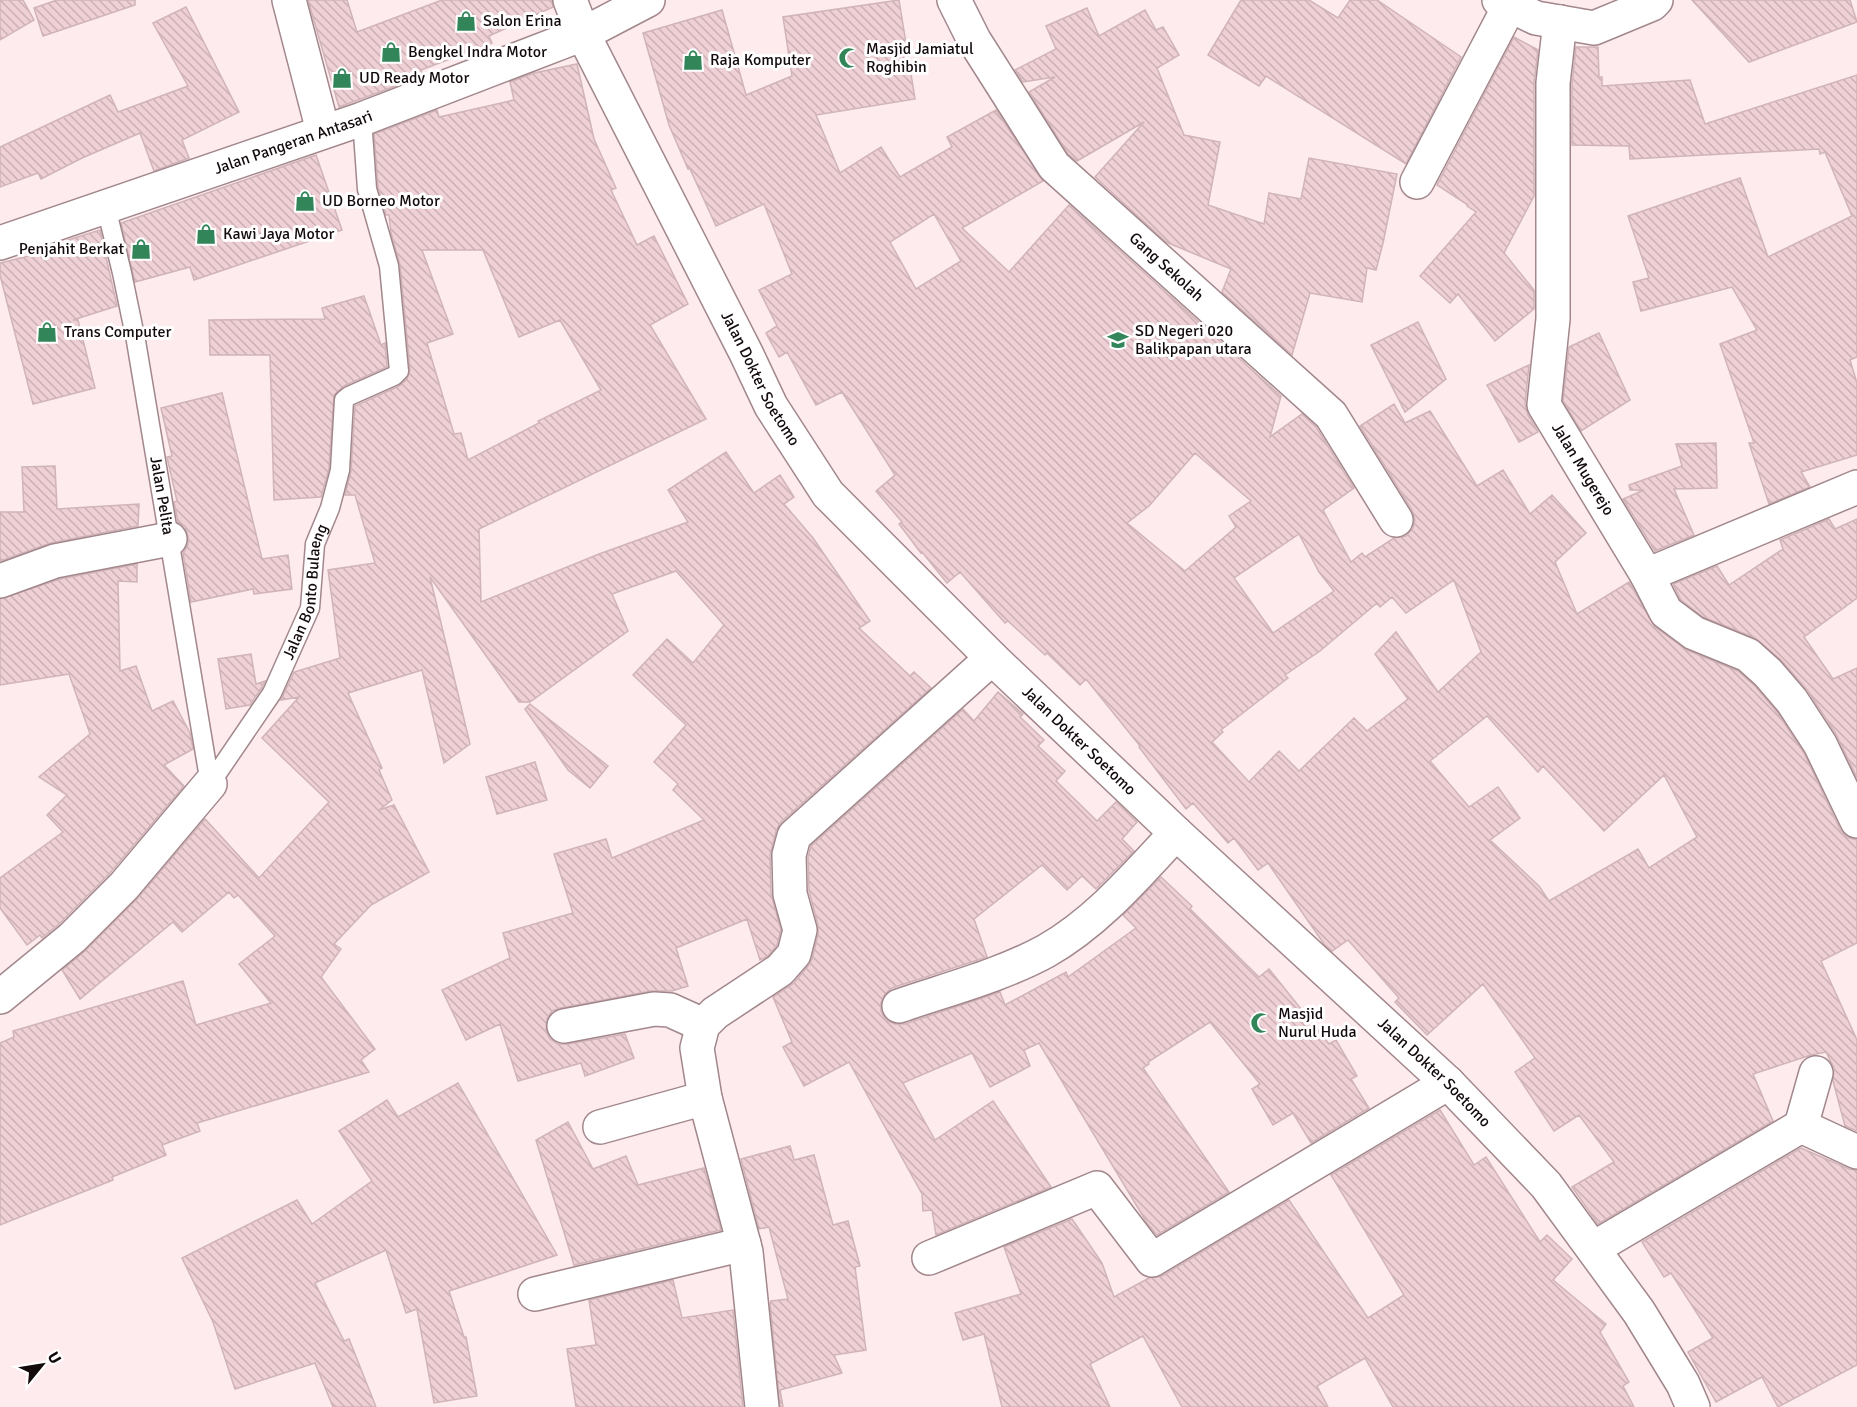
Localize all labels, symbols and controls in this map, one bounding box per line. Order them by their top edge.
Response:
shop icon: Salon Erina [454,9,478,33]
place label: Salon Erina [483,11,562,31]
place label: Masjid Jamiatul Roghibin [866,39,974,77]
shop icon: Bengkel Indra Motor [379,40,403,64]
place label: Bengkel Indra Motor [408,42,547,62]
mosque icon: Masjid Jamiatul Roghibin [837,46,861,70]
shop icon: Raja Komputer [681,48,705,72]
place label: Raja Komputer [710,50,811,70]
shop icon: UD Ready Motor [330,66,354,90]
place label: UD Ready Motor [359,68,469,88]
street label: Jalan Pangeran Antasari [211,106,375,179]
shop icon: UD Borneo Motor [293,189,317,213]
place label: UD Borneo Motor [322,191,440,211]
shop icon: Kawi Jaya Motor [194,222,218,246]
place label: Kawi Jaya Motor [223,224,335,244]
street label: Gang Sekolah [1125,228,1208,306]
shop icon: Penjahit Berkat [129,237,153,261]
place label: Penjahit Berkat [19,239,124,259]
street label: Jalan Dokter Soetomo [716,308,804,450]
shop icon: Trans Computer [35,320,59,344]
place label: SD Negeri 020 Balikpapan utara [1135,321,1252,359]
place label: Trans Computer [64,322,172,342]
school or university icon: SD Negeri 020 Balikpapan utara [1106,328,1130,352]
street label: Jalan Mugerejo [1547,419,1619,519]
street label: Jalan Pelita [145,455,178,536]
street label: Jalan Bonto Bulaeng [278,521,332,663]
street label: Jalan Dokter Soetomo [1018,682,1140,800]
place label: Masjid Nurul Huda [1278,1004,1357,1042]
mosque icon: Masjid Nurul Huda [1249,1011,1273,1035]
street label: Jalan Dokter Soetomo [1373,1013,1495,1131]
north arrow [12,1335,72,1395]
text: U [43,1348,65,1368]

